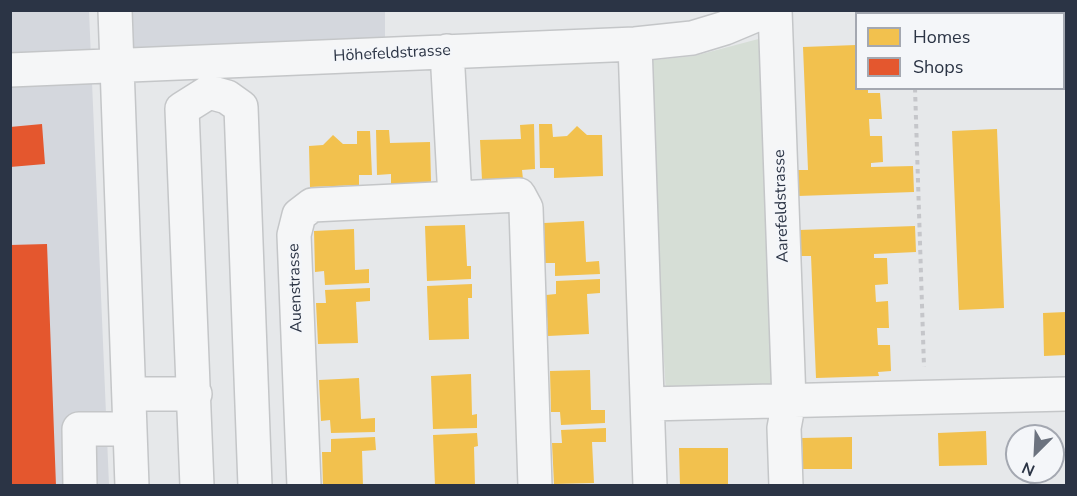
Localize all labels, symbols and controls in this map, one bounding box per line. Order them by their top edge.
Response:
legend [855,12,1065,90]
text: Homes [913,25,970,49]
street label: Höhefeldstrasse [333,41,451,67]
text: Shops [913,55,963,79]
street label: Aarefeldstrasse [770,149,794,263]
street label: Auenstrasse [285,243,307,333]
north arrow [1005,424,1065,484]
text: N [1019,456,1038,481]

